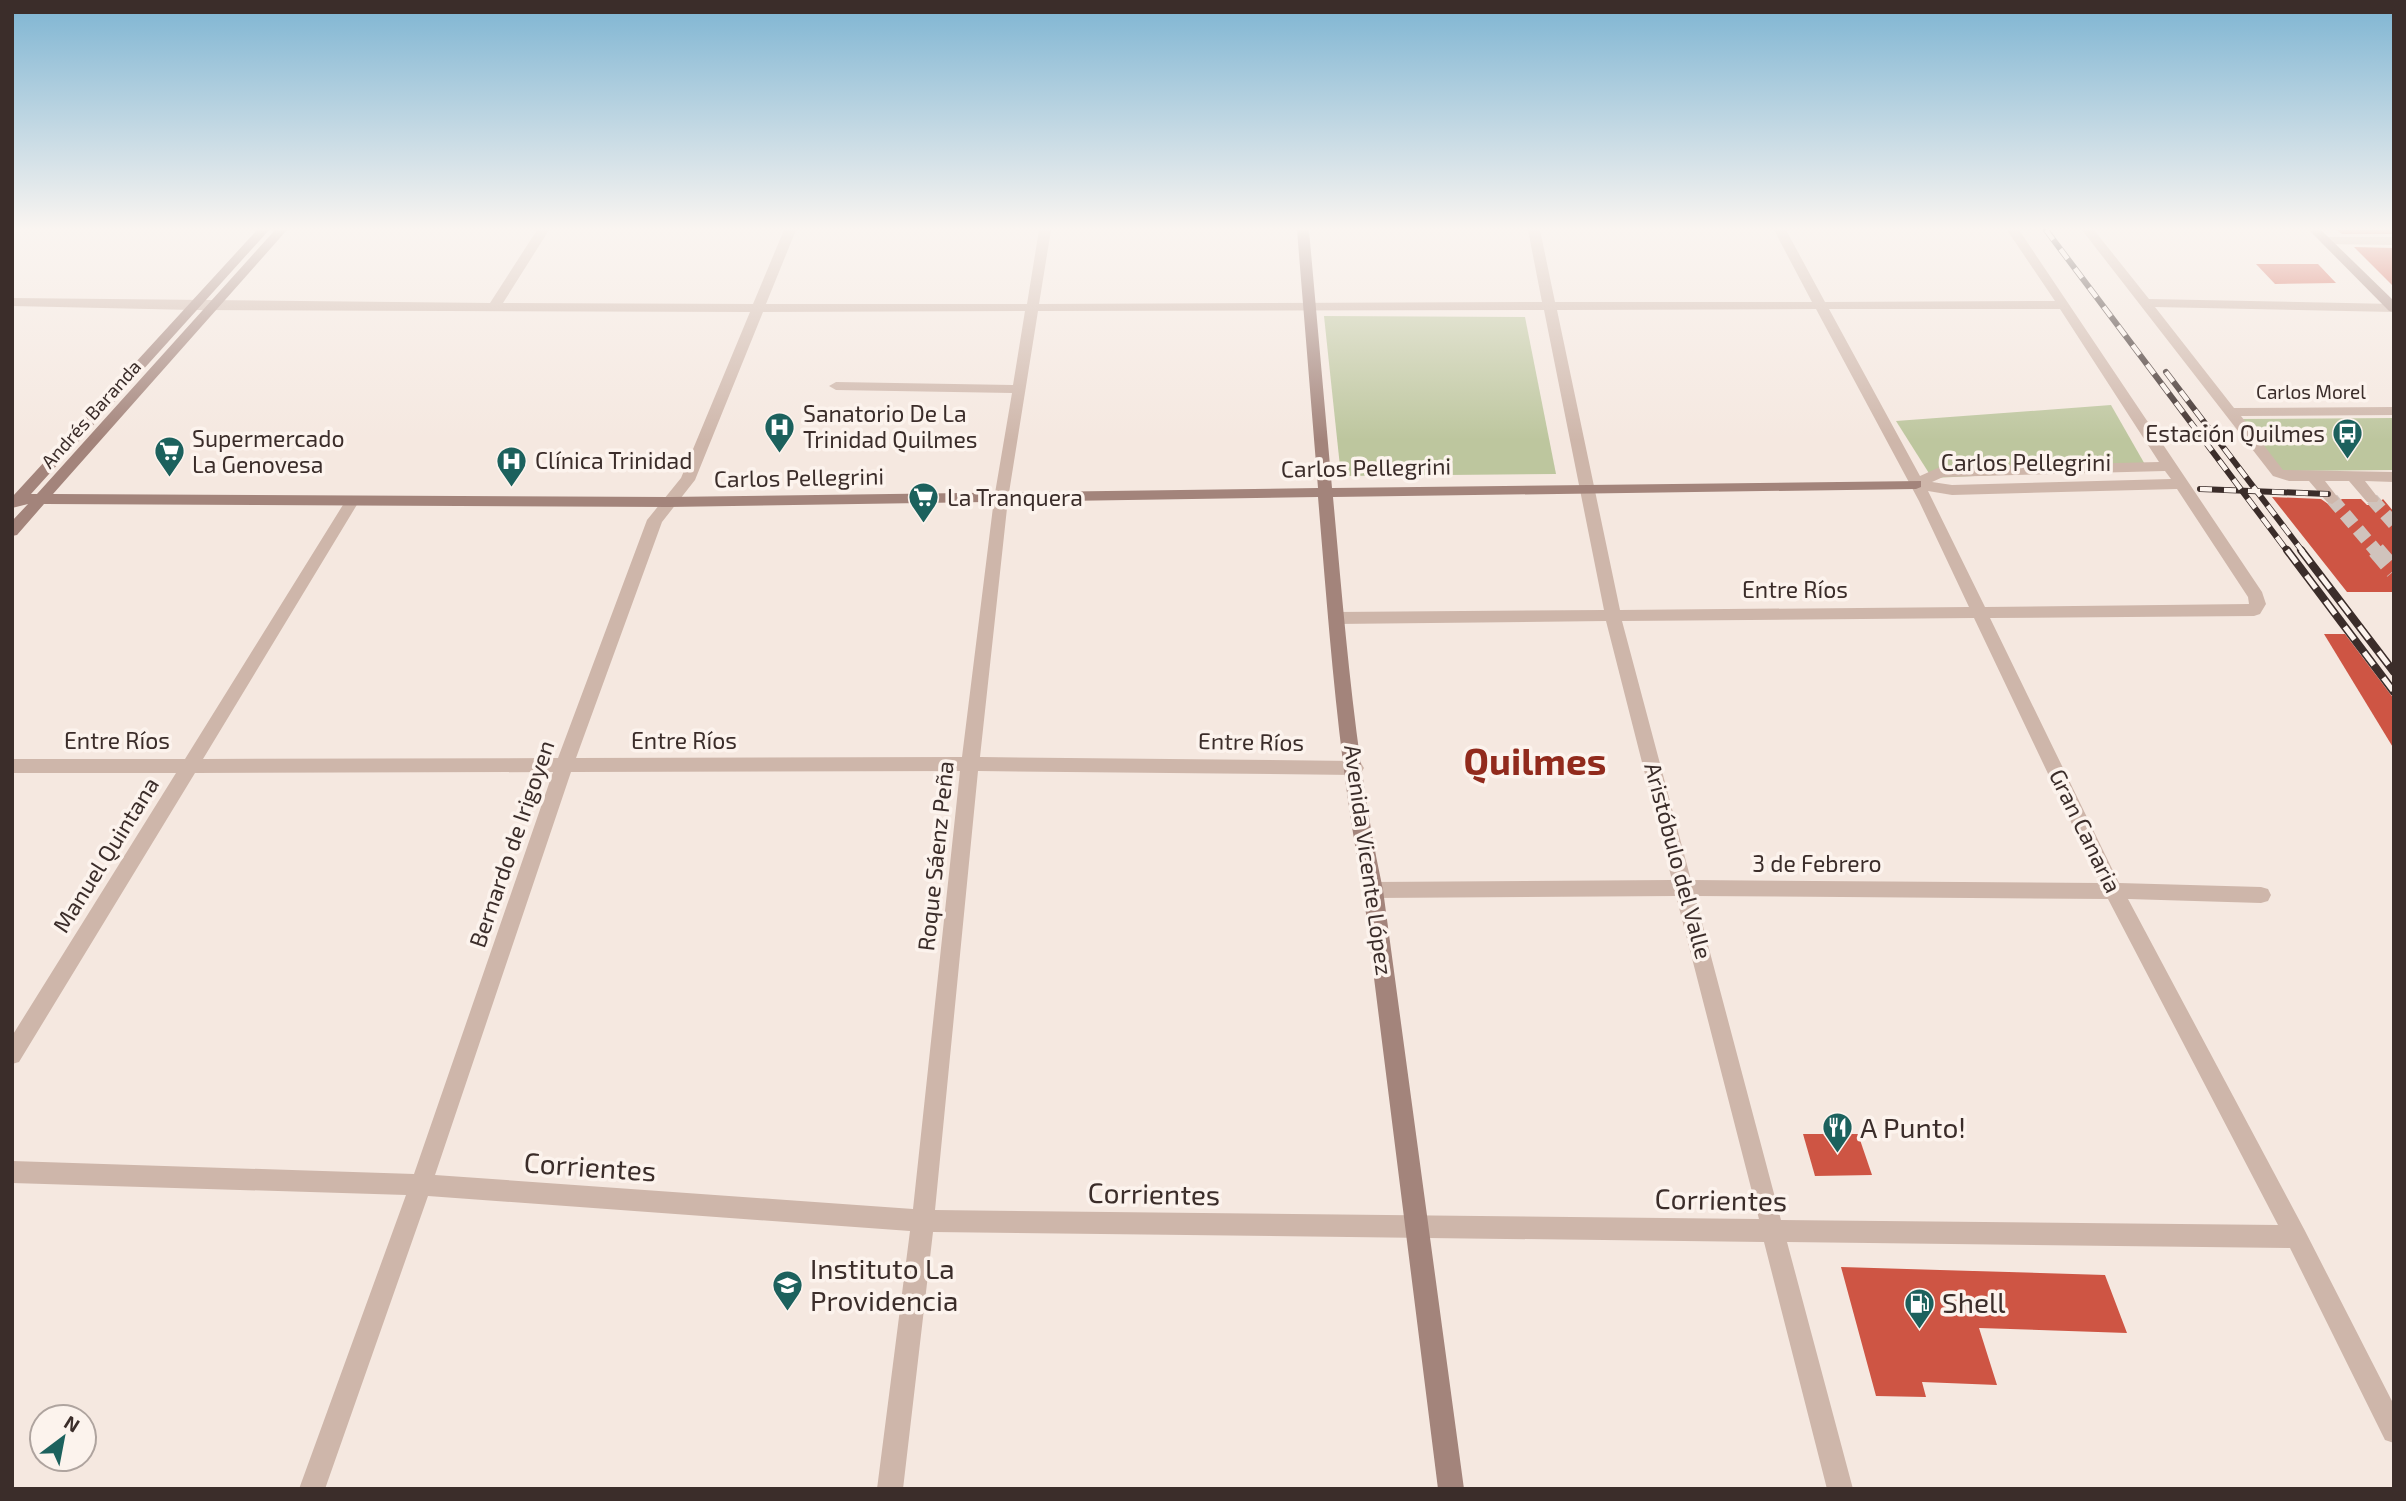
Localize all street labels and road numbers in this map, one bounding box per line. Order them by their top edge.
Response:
street label: Andrés Baranda [36,355,145,473]
street label: Carlos Morel [2256,380,2366,403]
street label: Carlos Pellegrini [1941,448,2111,476]
street label: Carlos Pellegrini [1281,452,1451,482]
street label: Carlos Pellegrini [714,462,884,492]
street label: Entre Ríos [1742,575,1848,603]
street label: Entre Ríos [64,726,170,754]
street label: Entre Ríos [631,726,737,754]
street label: Entre Ríos [1198,726,1304,756]
street label: Bernardo de Irigoyen [462,736,560,951]
street label: Avenida Vicente López [1339,743,1399,977]
street label: Aristóbulo del Valle [1639,759,1719,962]
street label: Roque Sáenz Peña [911,760,959,952]
street label: Gran Canaria [2044,764,2128,897]
street label: Manuel Quintana [46,772,164,937]
street label: 3 de Febrero [1752,849,1882,877]
street label: Corrientes [523,1144,657,1188]
street label: Corrientes [1087,1175,1221,1211]
street label: Corrientes [1654,1181,1788,1217]

